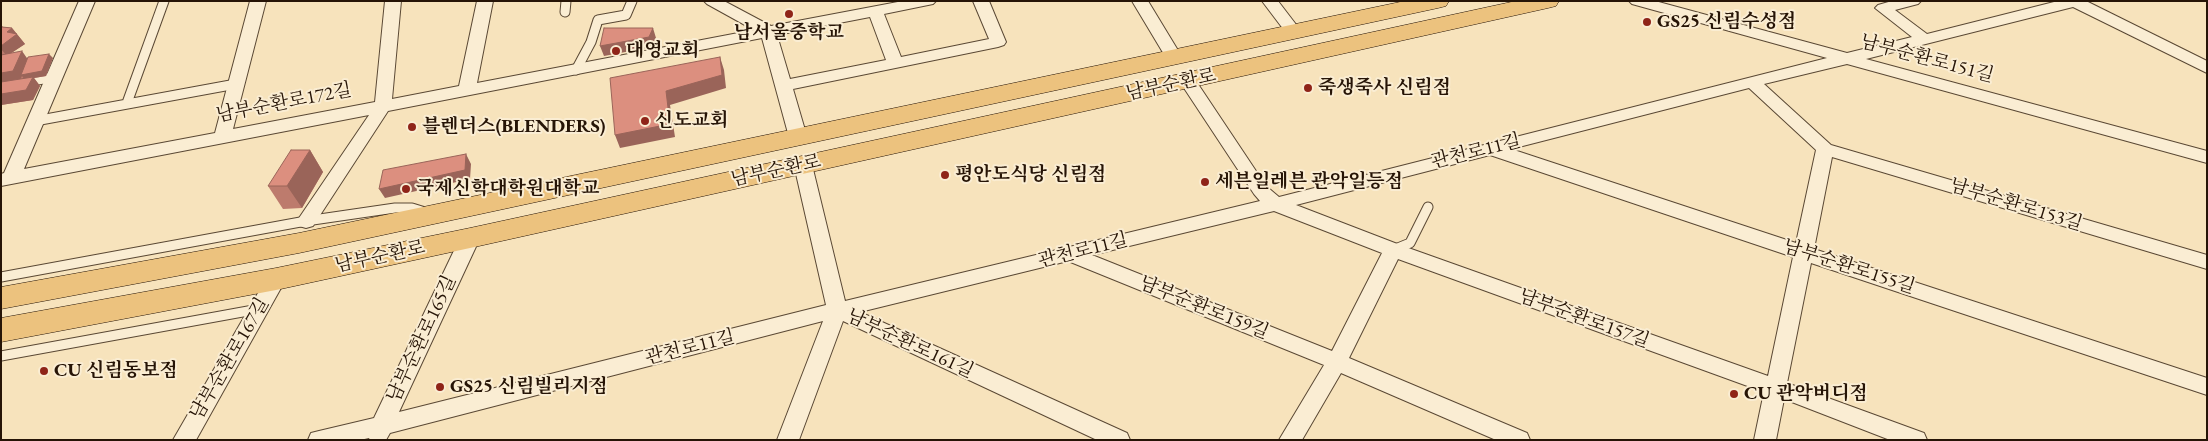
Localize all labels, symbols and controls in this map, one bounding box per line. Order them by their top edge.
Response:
marker: 남서울중학교 [783,8,795,20]
place label: GS25 신림수성점 [1657,11,1796,33]
marker: GS25 신림수성점 [1641,16,1653,28]
place label: 남서울중학교 [734,22,844,44]
street label: 남부순환로151길 [1858,30,1996,88]
place label: 대영교회 [626,40,699,62]
marker: 대영교회 [610,45,622,57]
street label: 남부순환로 [1124,64,1218,106]
place label: 죽생죽사 신림점 [1318,77,1451,99]
street label: 남부순환로172길 [214,79,354,127]
marker: 죽생죽사 신림점 [1302,82,1314,94]
place label: 신도교회 [655,110,728,132]
marker: 신도교회 [639,115,651,127]
place label: 블렌더스(BLENDERS) [422,116,606,138]
marker: 블렌더스(BLENDERS) [406,121,418,133]
street label: 관천로11길 [1429,130,1523,174]
street label: 남부순환로 [729,150,823,192]
place label: 평안도식당 신림점 [955,164,1106,186]
marker: 평안도식당 신림점 [939,169,951,181]
place label: 세븐일레븐 관악일등점 [1215,171,1403,193]
street label: 남부순환로153길 [1947,174,2085,236]
marker: 세븐일레븐 관악일등점 [1199,176,1211,188]
place label: 국제신학대학원대학교 [416,178,600,200]
marker: 국제신학대학원대학교 [400,183,412,195]
street label: 관천로11길 [1036,229,1130,273]
street label: 남부순환로155길 [1780,235,1918,299]
street label: 남부순환로 [333,236,427,278]
street label: 남부순환로165길 [383,272,461,406]
street label: 남부순환로159길 [1136,272,1272,344]
street label: 남부순환로157길 [1516,285,1652,353]
street label: 남부순환로167길 [186,294,274,424]
street label: 남부순환로161길 [843,305,977,383]
street label: 관천로11길 [643,326,737,370]
place label: CU 신림동보점 [54,360,178,382]
marker: CU 신림동보점 [38,365,50,377]
place label: GS25 신림빌리지점 [450,376,608,398]
marker: GS25 신림빌리지점 [434,381,446,393]
place label: CU 관악버디점 [1744,383,1868,405]
marker: CU 관악버디점 [1728,388,1740,400]

